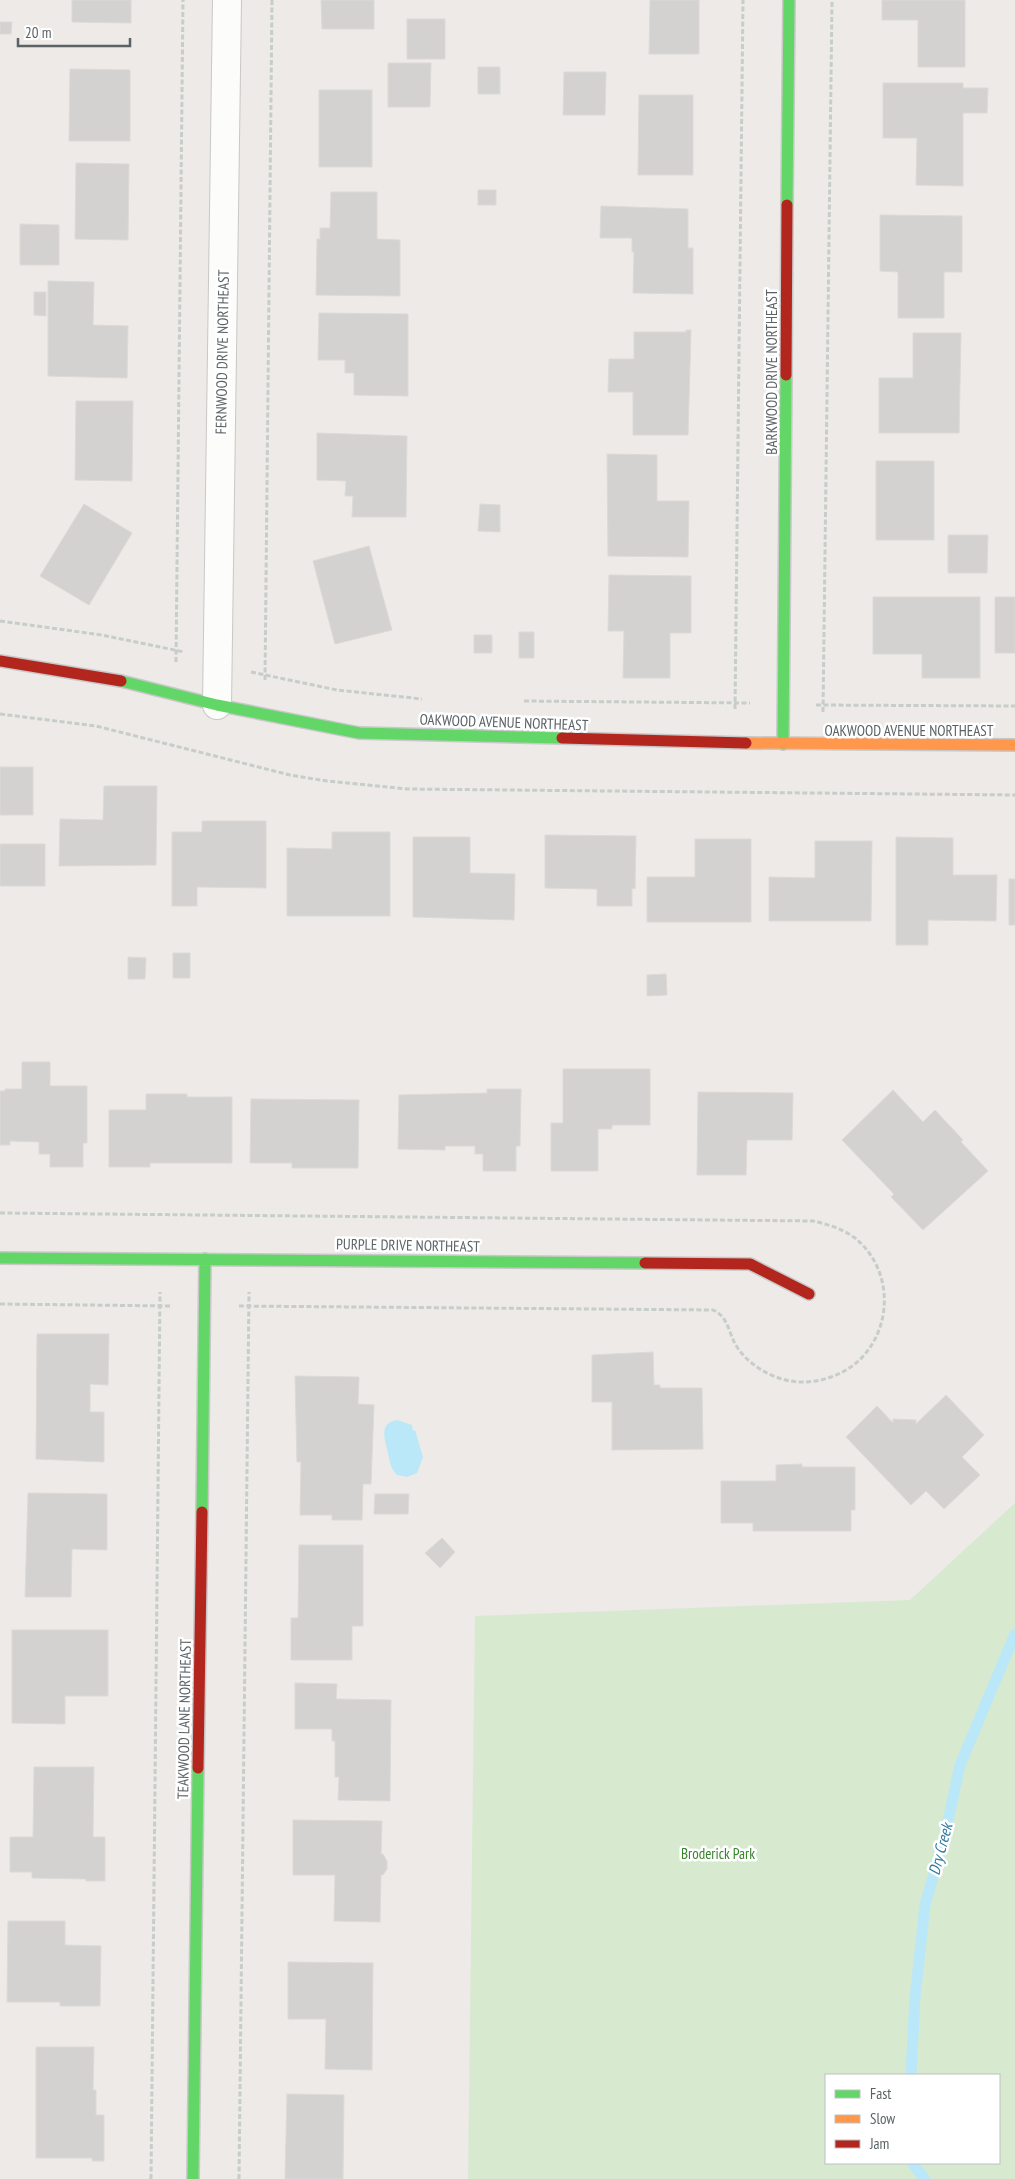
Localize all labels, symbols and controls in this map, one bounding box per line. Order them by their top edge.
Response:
scale bar [18,15,130,47]
text: 20 m [25,23,51,42]
street label: FERNWOOD DRIVE NORTHEAST [211,269,233,434]
street label: BARKWOOD DRIVE NORTHEAST [762,289,781,455]
street label: OAKWOOD AVENUE NORTHEAST [419,710,589,734]
street label: OAKWOOD AVENUE NORTHEAST [825,721,994,740]
street label: PURPLE DRIVE NORTHEAST [336,1234,480,1256]
street label: TEAKWOOD LANE NORTHEAST [173,1638,195,1799]
water label: Dry Creek [924,1819,957,1877]
park label: Broderick Park [681,1844,755,1863]
legend [825,2074,1000,2164]
text: Fast [870,2084,891,2103]
text: Slow [870,2109,895,2128]
text: Jam [869,2134,889,2153]

